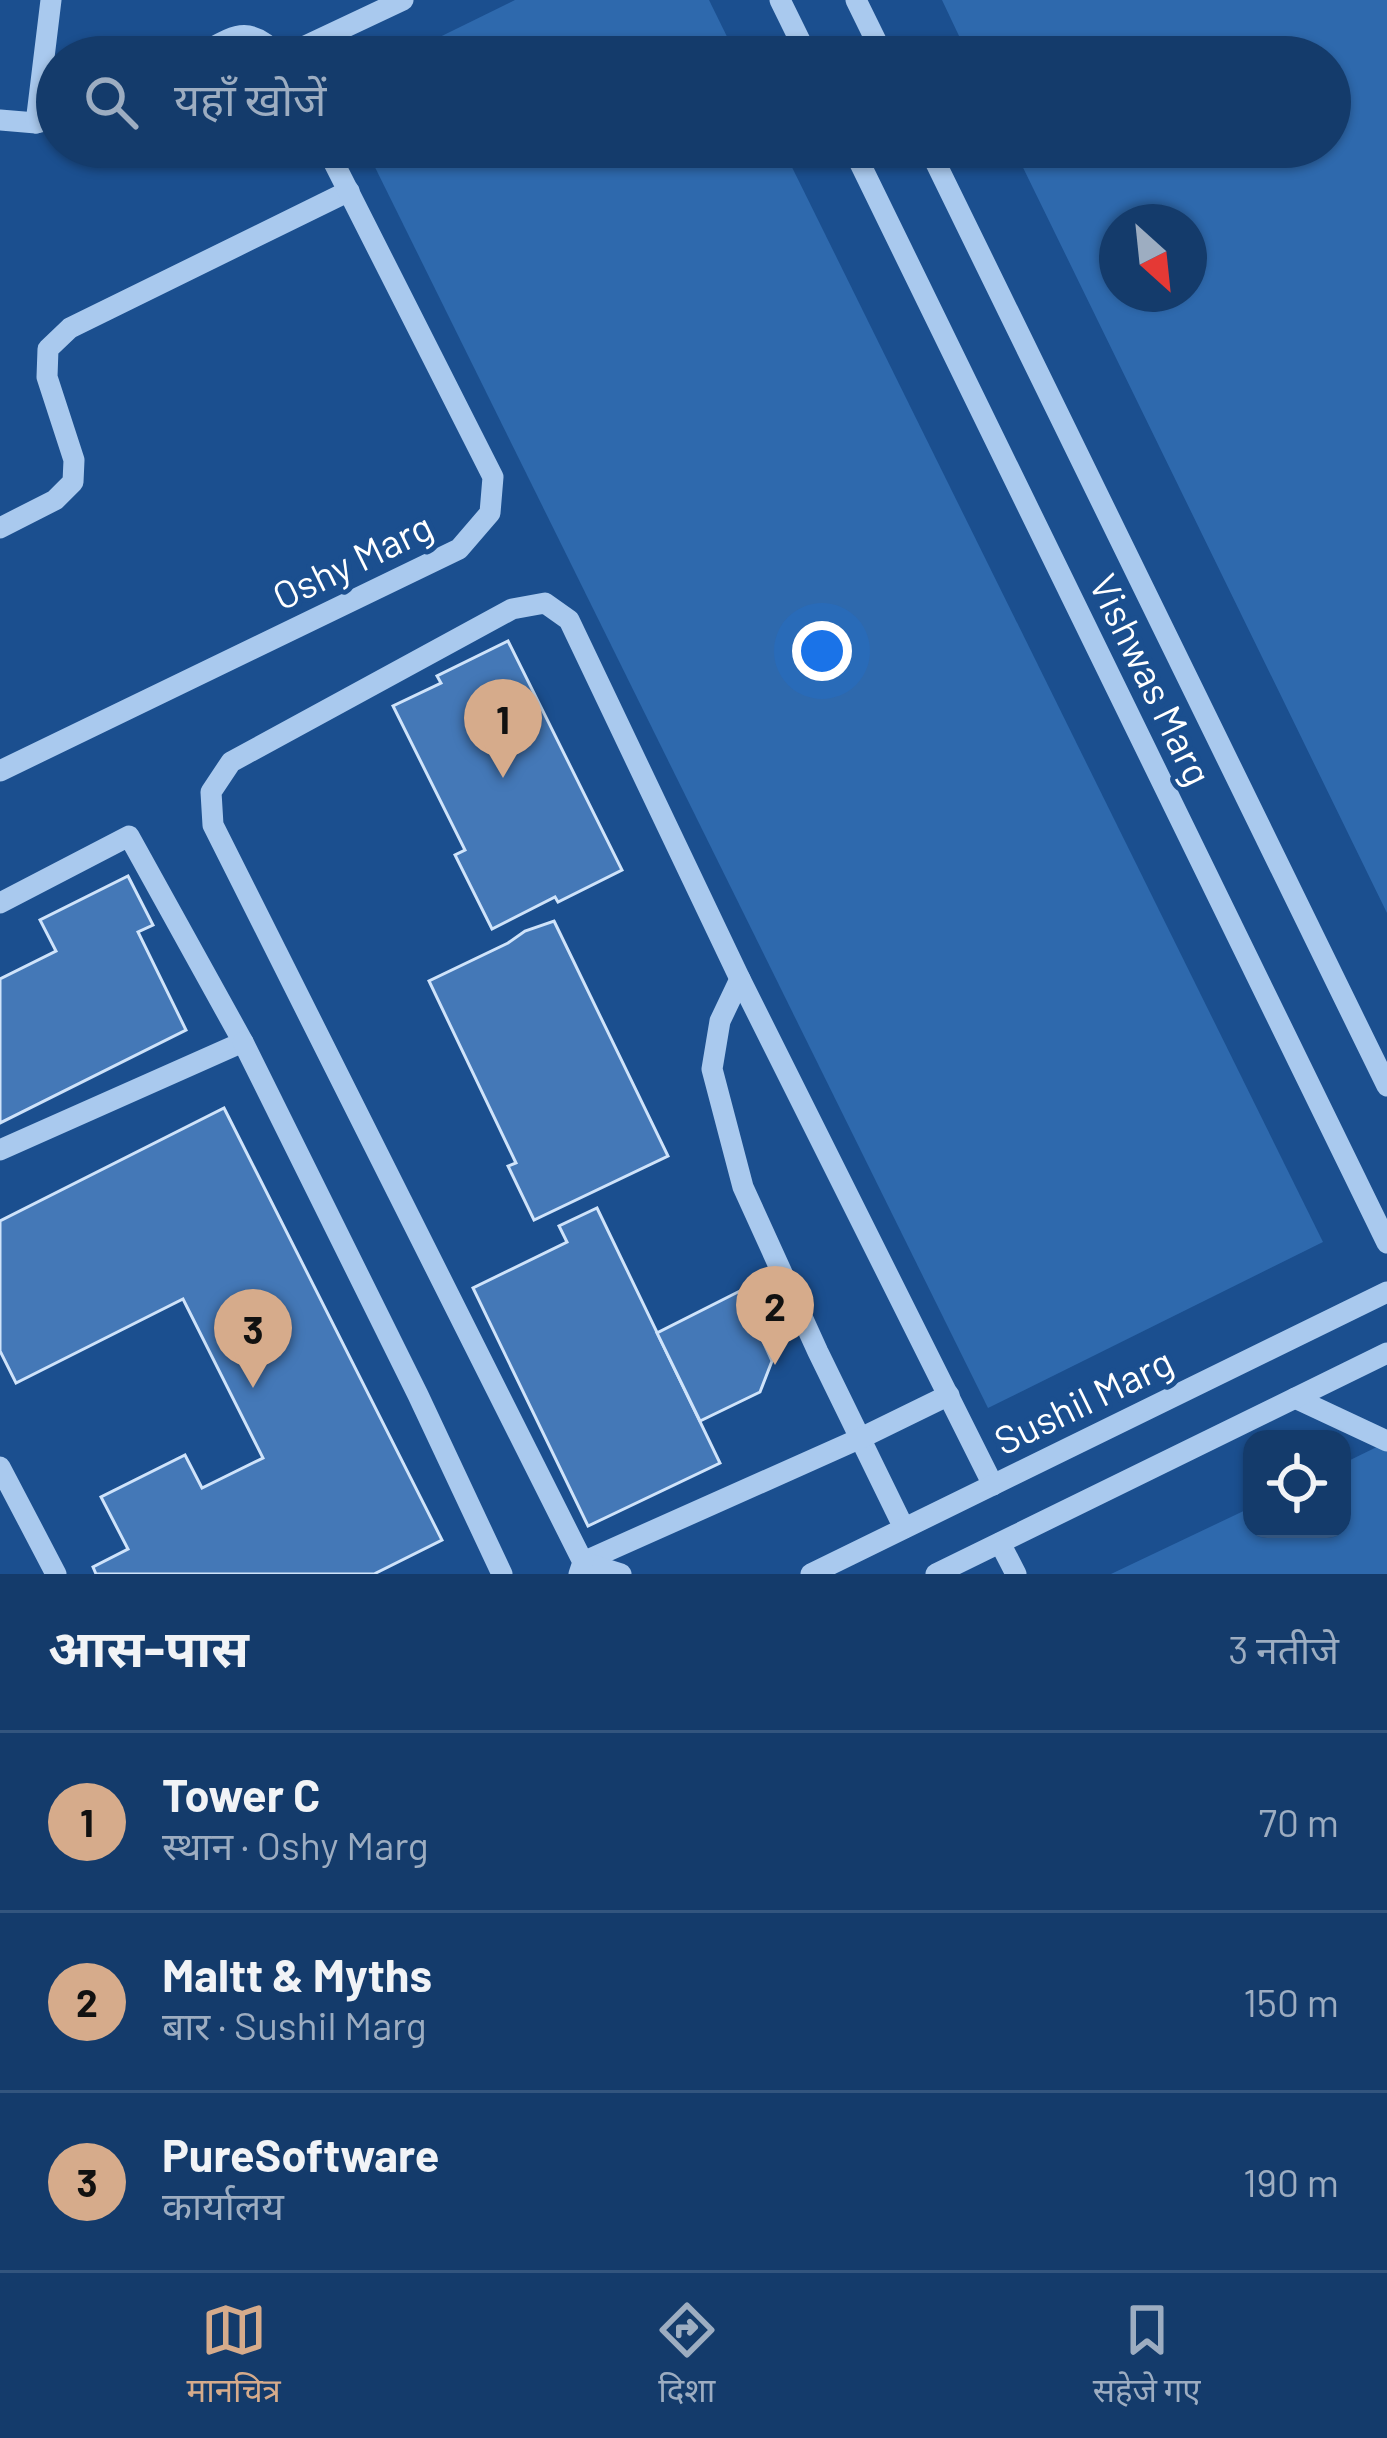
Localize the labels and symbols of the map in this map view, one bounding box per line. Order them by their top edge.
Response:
north arrow [1099,204,1207,312]
street label: Oshy Marg [264,501,440,619]
street label: Vishwas Marg [1081,566,1223,792]
your location [792,621,852,681]
pin: 1 [464,679,542,778]
pin: 2 [736,1266,814,1365]
pin: 3 [214,1289,292,1388]
street label: Sushil Marg [986,1337,1180,1463]

